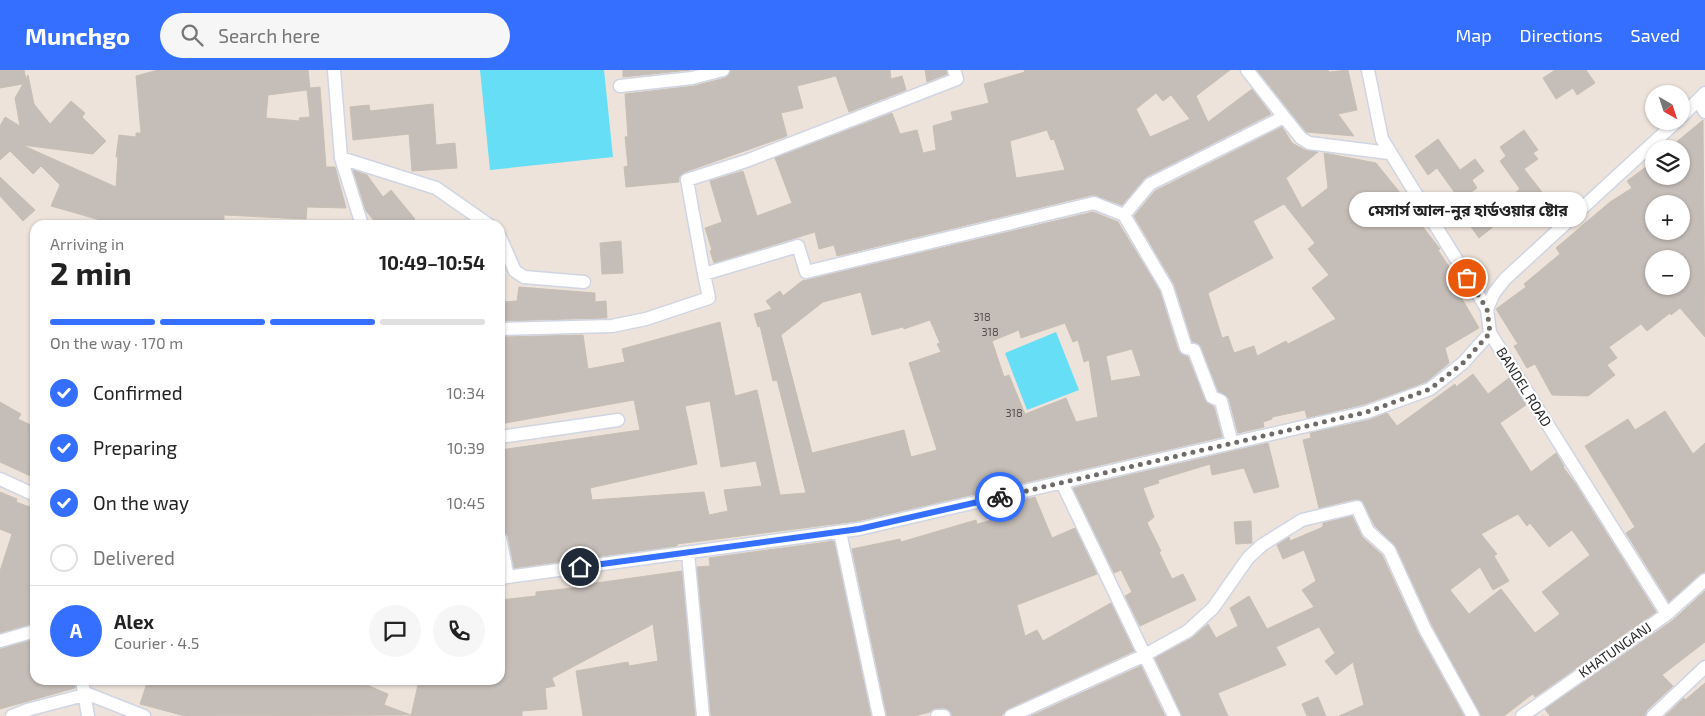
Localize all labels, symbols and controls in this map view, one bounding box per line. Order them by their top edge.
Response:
search box [160,13,510,58]
text: Munchgo [25,21,130,50]
icon: search [178,21,206,49]
text: Search here [218,24,320,47]
text: Map [1455,24,1492,46]
text: Directions [1520,24,1603,46]
text: Saved [1631,24,1680,46]
north arrow [1645,85,1690,130]
map controls [1645,85,1690,295]
button: layers [1645,140,1690,185]
callout: মেসার্স আল-নুর হার্ডওয়ার ষ্টোর [1348,193,1586,228]
button: + [1645,195,1690,240]
text: মেসার্স আল-নুর হার্ডওয়ার ষ্টোর [1368,200,1568,219]
text: Arriving in [50,234,124,253]
button: − [1645,250,1690,295]
text: 10:49–10:54 [379,251,485,274]
text: 2 min [50,253,132,291]
pin [1446,257,1488,299]
icon: bag [1453,264,1481,292]
house number: 318 [973,310,991,323]
house number: 318 [981,325,999,338]
text: On the way · 170 m [50,333,183,352]
street label: BANDEL ROAD [1493,344,1556,430]
icon: check [50,379,78,407]
text: Confirmed [93,381,183,404]
text: 10:34 [446,383,485,402]
house number: 318 [1005,406,1023,419]
icon: check [50,434,78,462]
text: Preparing [93,436,177,459]
text: 10:39 [447,438,485,457]
courier [975,472,1025,522]
icon: bike [986,483,1014,511]
icon: check [50,489,78,517]
text: On the way [93,491,189,514]
text: 10:45 [447,493,485,512]
text: Delivered [93,546,175,569]
pin [559,546,601,588]
icon: home [566,553,594,581]
button: chat [369,605,421,657]
button: phone [433,605,485,657]
text: Alex [114,610,154,633]
street label: KHATUNGANJ [1575,618,1654,681]
text: A [70,619,82,642]
text: Courier · 4.5 [114,633,199,652]

